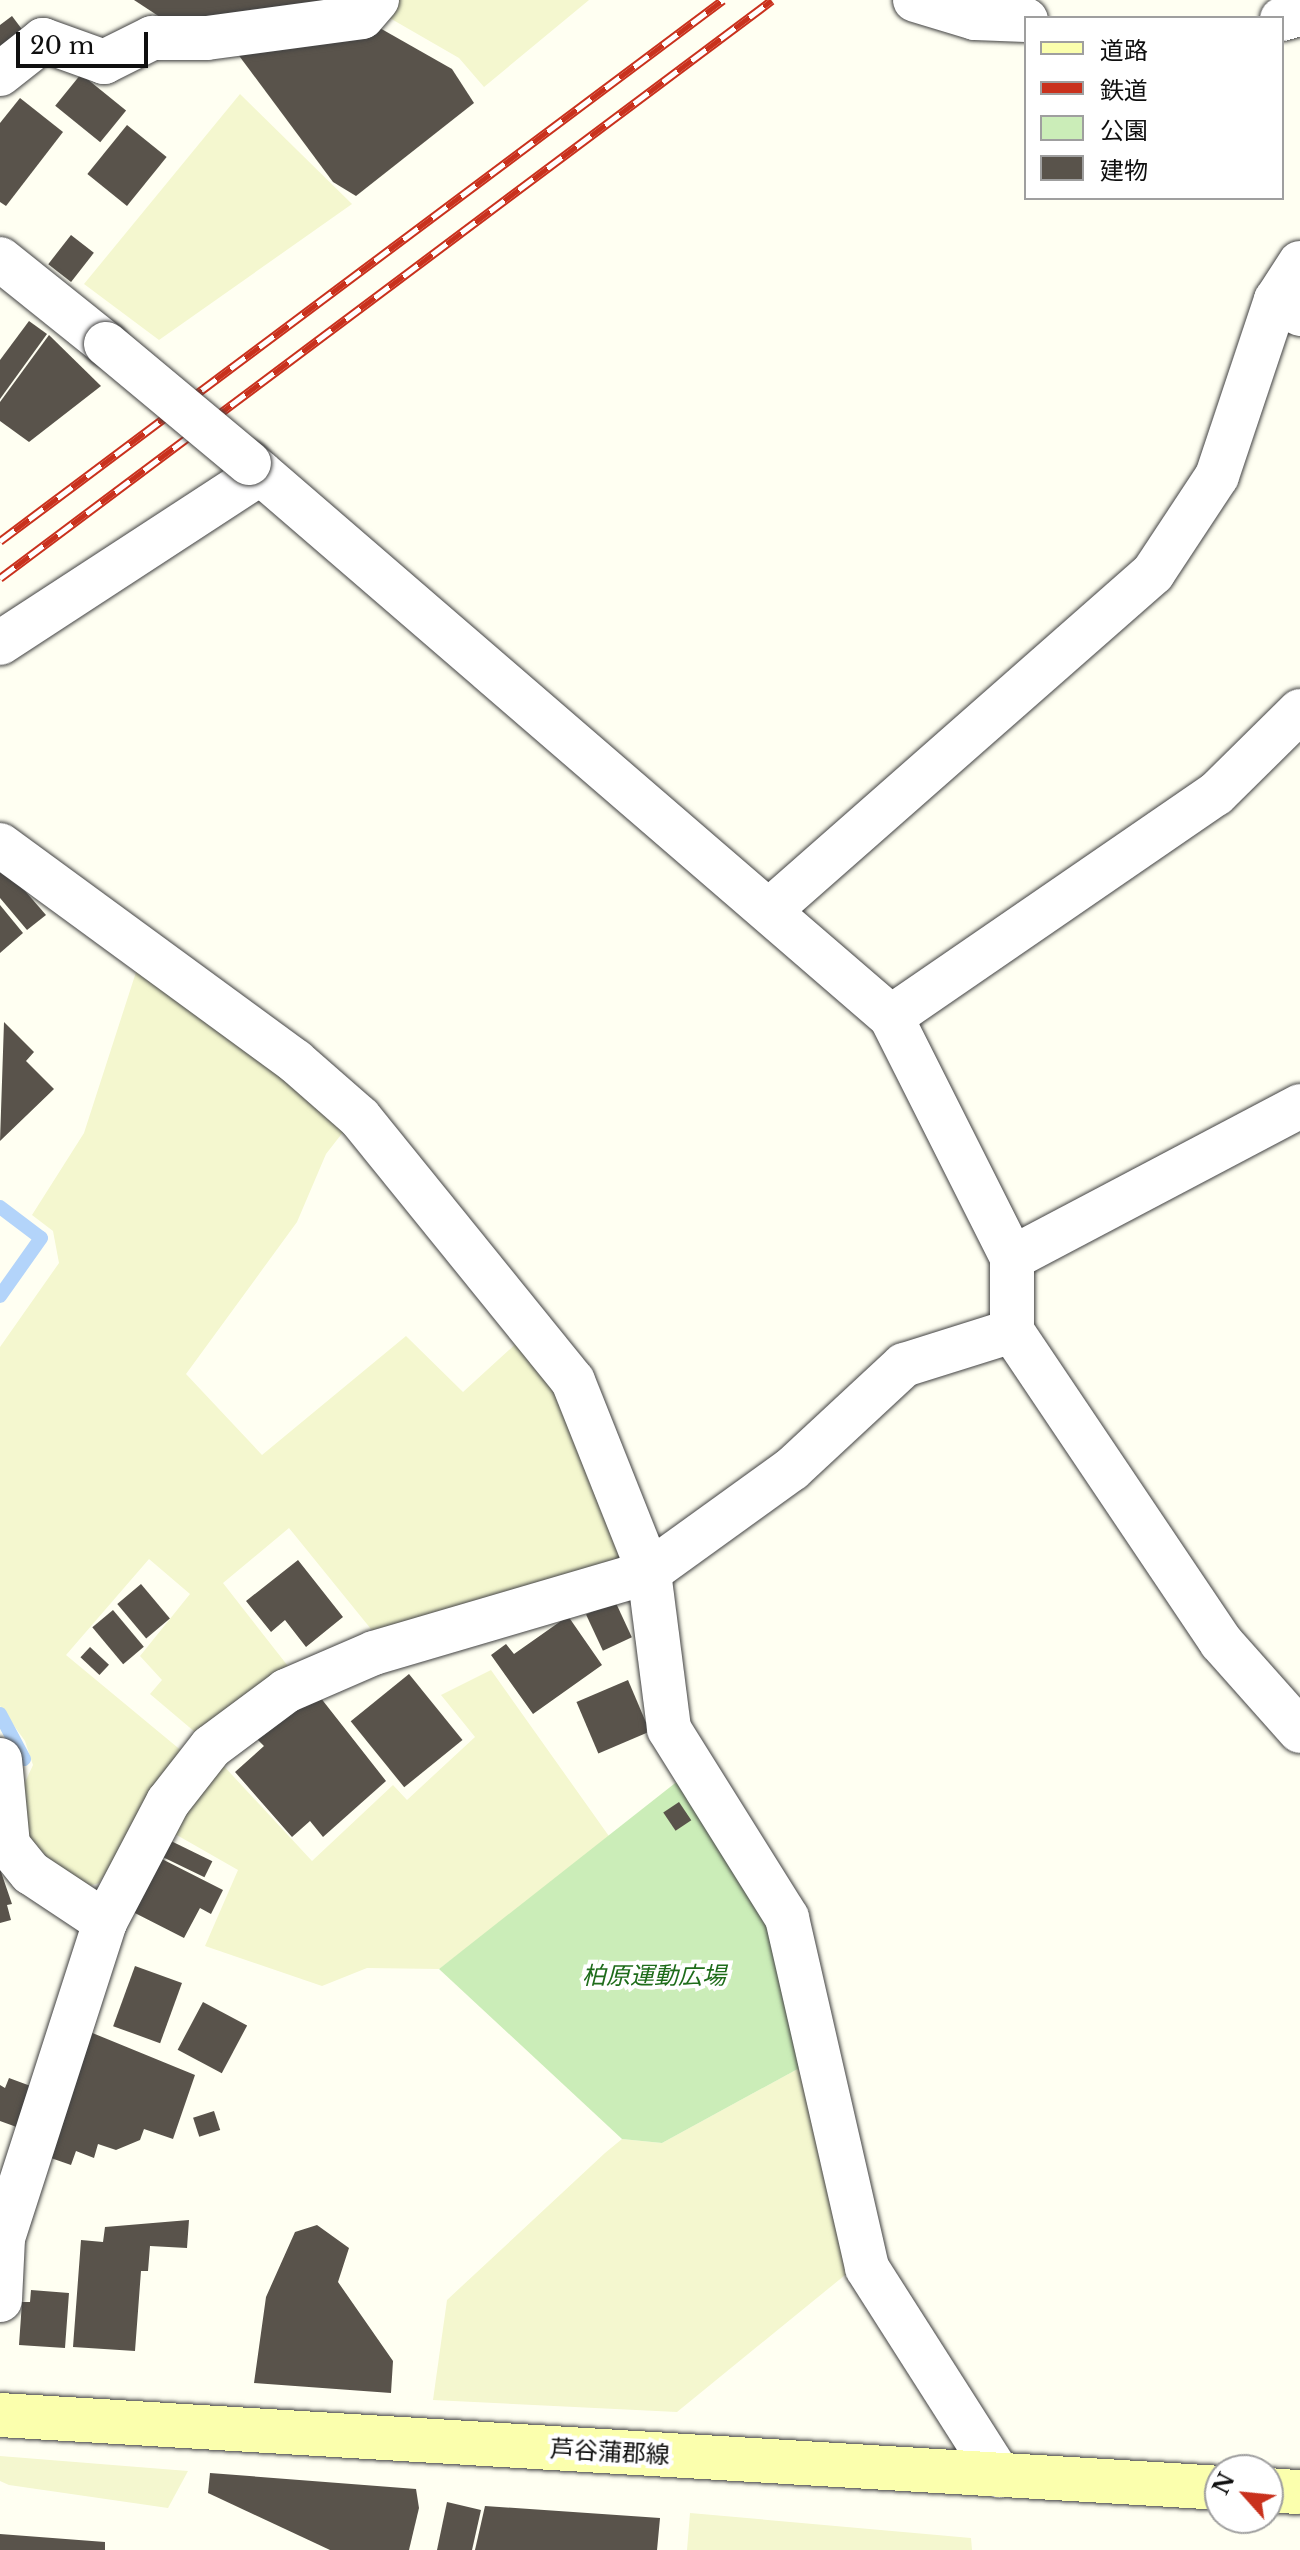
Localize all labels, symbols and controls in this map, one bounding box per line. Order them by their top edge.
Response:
scale bar [20,16,152,66]
legend [1024,16,1284,200]
text: 20 m [30,31,95,60]
text: 道路 [1100,36,1148,65]
text: 鉄道 [1100,76,1148,105]
text: 公園 [1100,116,1148,145]
text: 建物 [1100,156,1148,185]
park label: 柏原運動広場 [582,1962,726,1990]
street label: 芦谷蒲郡線 [549,2434,671,2470]
north arrow [1204,2454,1284,2534]
text: N [1207,2468,1241,2499]

